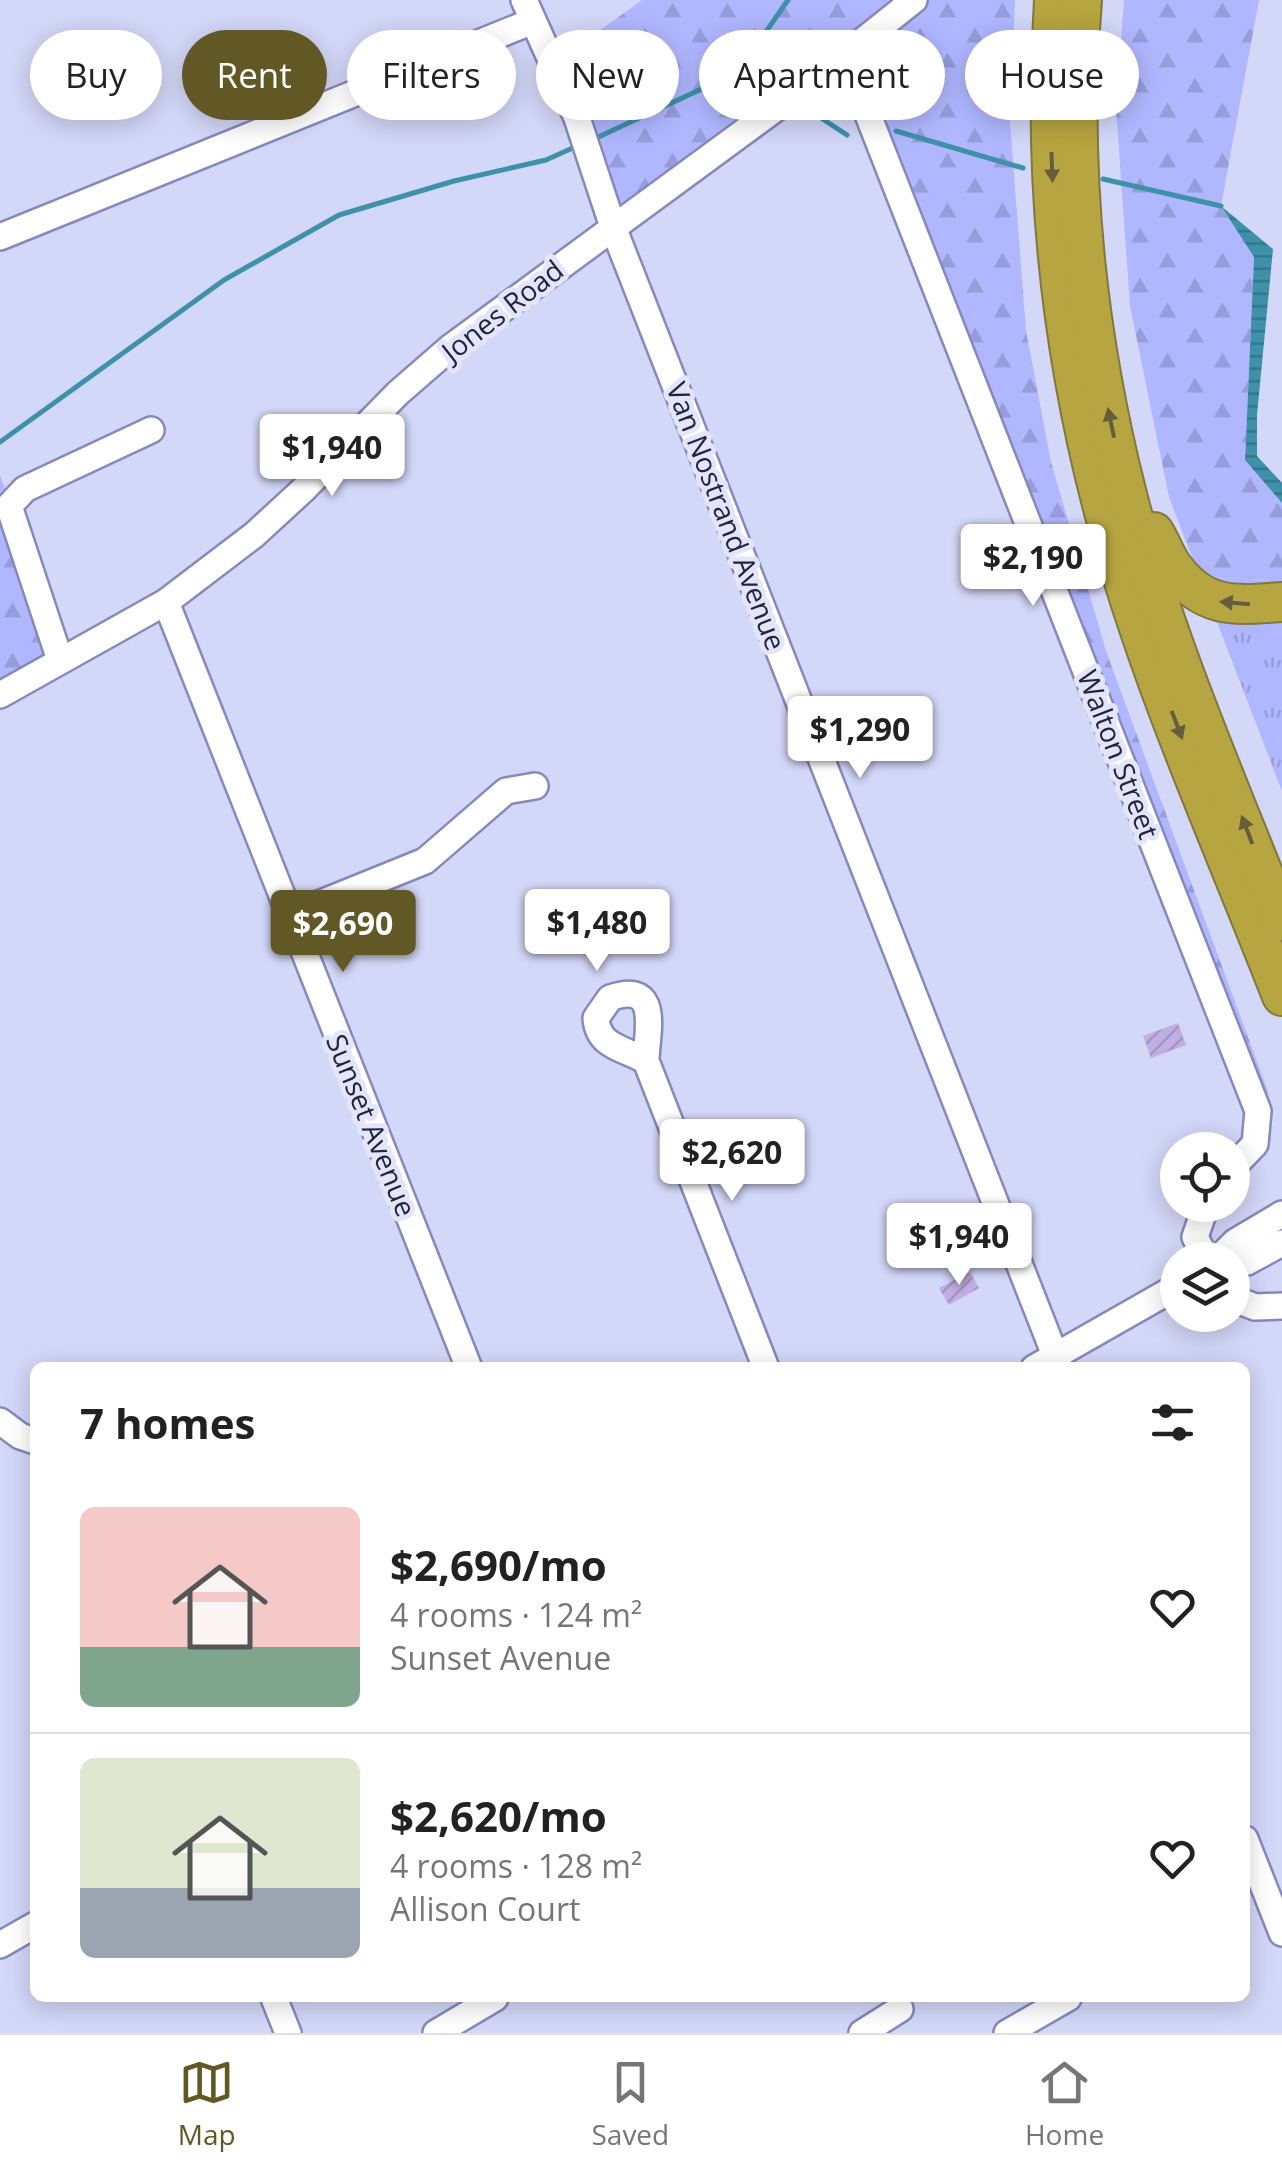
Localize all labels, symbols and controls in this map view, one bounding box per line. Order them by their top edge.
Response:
chip: Buy [30,30,162,120]
chip: Rent [182,30,327,120]
chip: Filters [347,30,516,120]
chip: New [536,30,679,120]
chip: Apartment [699,30,945,120]
chip: House [965,30,1139,120]
one-way arrow [1044,152,1060,184]
street label: Jones Road [431,250,571,371]
street label: Van Nostrand Avenue [658,377,796,655]
one-way arrow [1103,407,1119,438]
pin: $1,940 [251,414,413,499]
text: $1,940 [282,425,382,468]
pin: $2,190 [952,524,1114,609]
text: $2,190 [983,535,1083,578]
one-way arrow [1219,595,1251,611]
street label: Walton Street [1069,664,1169,844]
pin: $1,290 [779,696,941,781]
text: $1,290 [810,707,910,750]
one-way arrow [1169,711,1185,741]
one-way arrow [1238,815,1254,845]
pin: $1,480 [516,889,678,974]
pin: $2,690 [262,890,424,975]
text: $1,480 [547,900,647,943]
text: $2,690 [293,901,393,944]
street label: Sunset Avenue [318,1028,426,1222]
pin: $2,620 [651,1119,813,1204]
text: $2,620 [682,1130,782,1173]
map controls [1160,1132,1250,1332]
button: locate [1160,1132,1250,1222]
pin: $1,940 [878,1203,1040,1288]
text: $1,940 [909,1214,1009,1257]
button: layers [1160,1242,1250,1332]
text: 7 homes [80,1394,255,1451]
icon: filters [1145,1395,1200,1450]
text: $2,690/mo [390,1536,607,1593]
icon: home [160,1547,280,1667]
icon: heart [1145,1580,1200,1635]
text: 4 rooms · 124 m² [390,1593,642,1636]
text: Sunset Avenue [390,1636,611,1679]
text: $2,620/mo [390,1787,607,1844]
icon: home [160,1798,280,1918]
icon: heart [1145,1831,1200,1886]
text: 4 rooms · 128 m² [390,1844,642,1887]
text: Allison Court [390,1887,580,1930]
tab: Map [178,2055,236,2153]
tab: Saved [591,2055,669,2153]
tab: Home [1025,2055,1104,2153]

